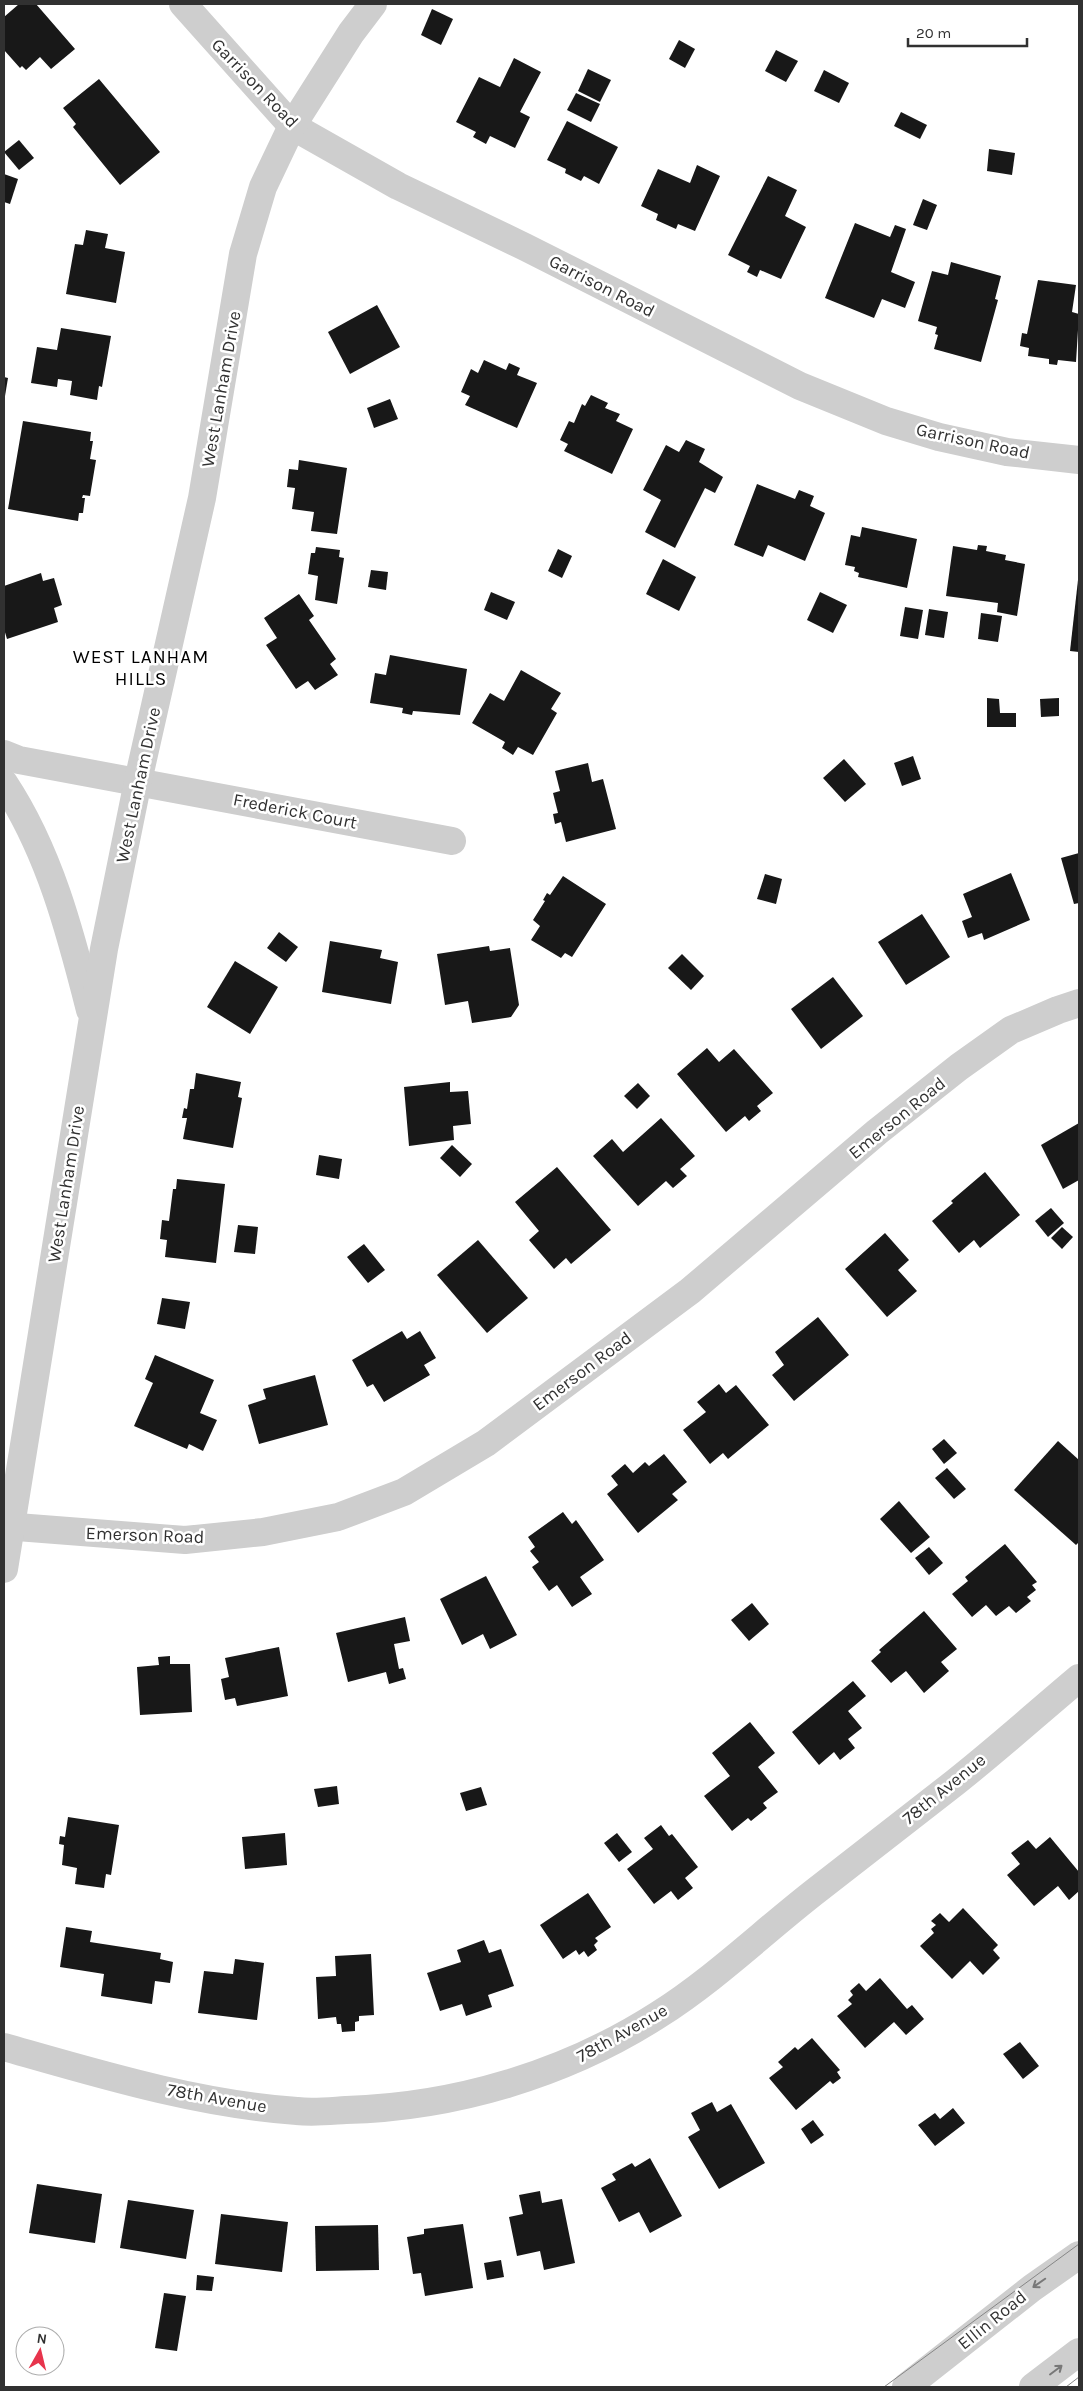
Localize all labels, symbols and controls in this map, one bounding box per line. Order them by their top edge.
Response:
scale bar [908,15,1027,47]
text: 20 m [916,24,951,42]
street label: Garrison Road [207,34,303,132]
street label: Garrison Road [545,250,659,322]
street label: West Lanham Drive [196,309,246,469]
street label: Garrison Road [914,418,1032,464]
district label: WEST LANHAM HILLS [73,646,209,690]
street label: West Lanham Drive [111,705,165,865]
street label: Frederick Court [231,788,359,834]
street label: Emerson Road [844,1072,950,1164]
street label: West Lanham Drive [43,1104,89,1264]
street label: Emerson Road [528,1327,636,1415]
street label: Emerson Road [85,1522,205,1548]
street label: 78th Avenue [898,1749,990,1829]
street label: 78th Avenue [573,1999,671,2067]
street label: 78th Avenue [166,2078,268,2118]
one-way arrow [1032,2278,1046,2288]
street label: Ellin Road [953,2286,1031,2354]
north arrow [15,2326,65,2376]
text: N [36,2330,48,2348]
one-way arrow [1049,2365,1063,2375]

